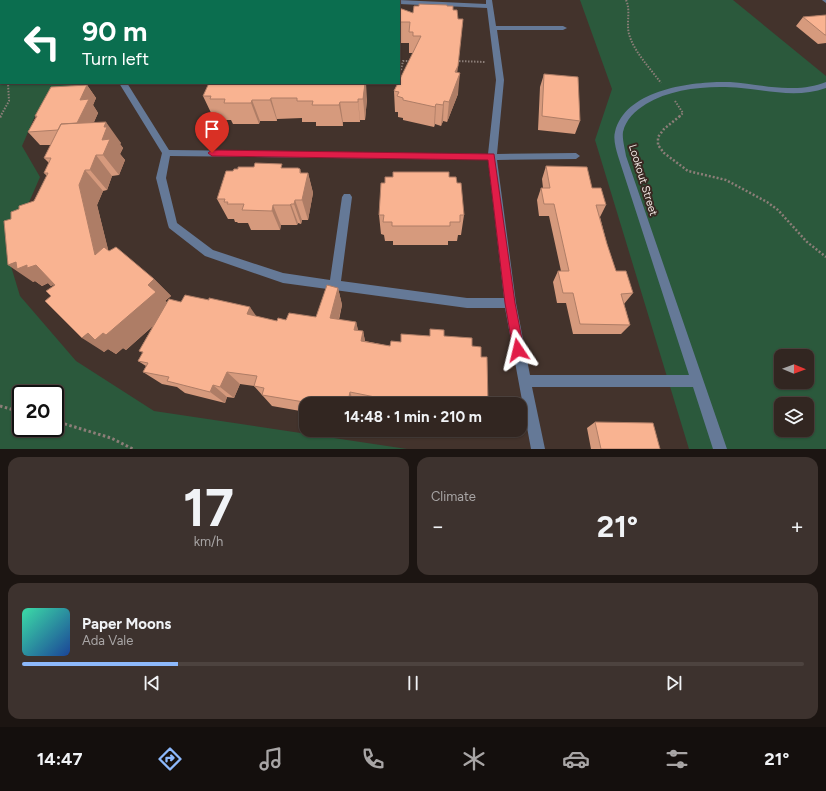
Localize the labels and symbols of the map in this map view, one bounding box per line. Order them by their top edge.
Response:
pin [195,112,229,153]
street label: Lookout Street [626,143,660,217]
position arrow [497,329,539,371]
north arrow [774,349,814,389]
speed limit sign: 20 [12,385,64,437]

